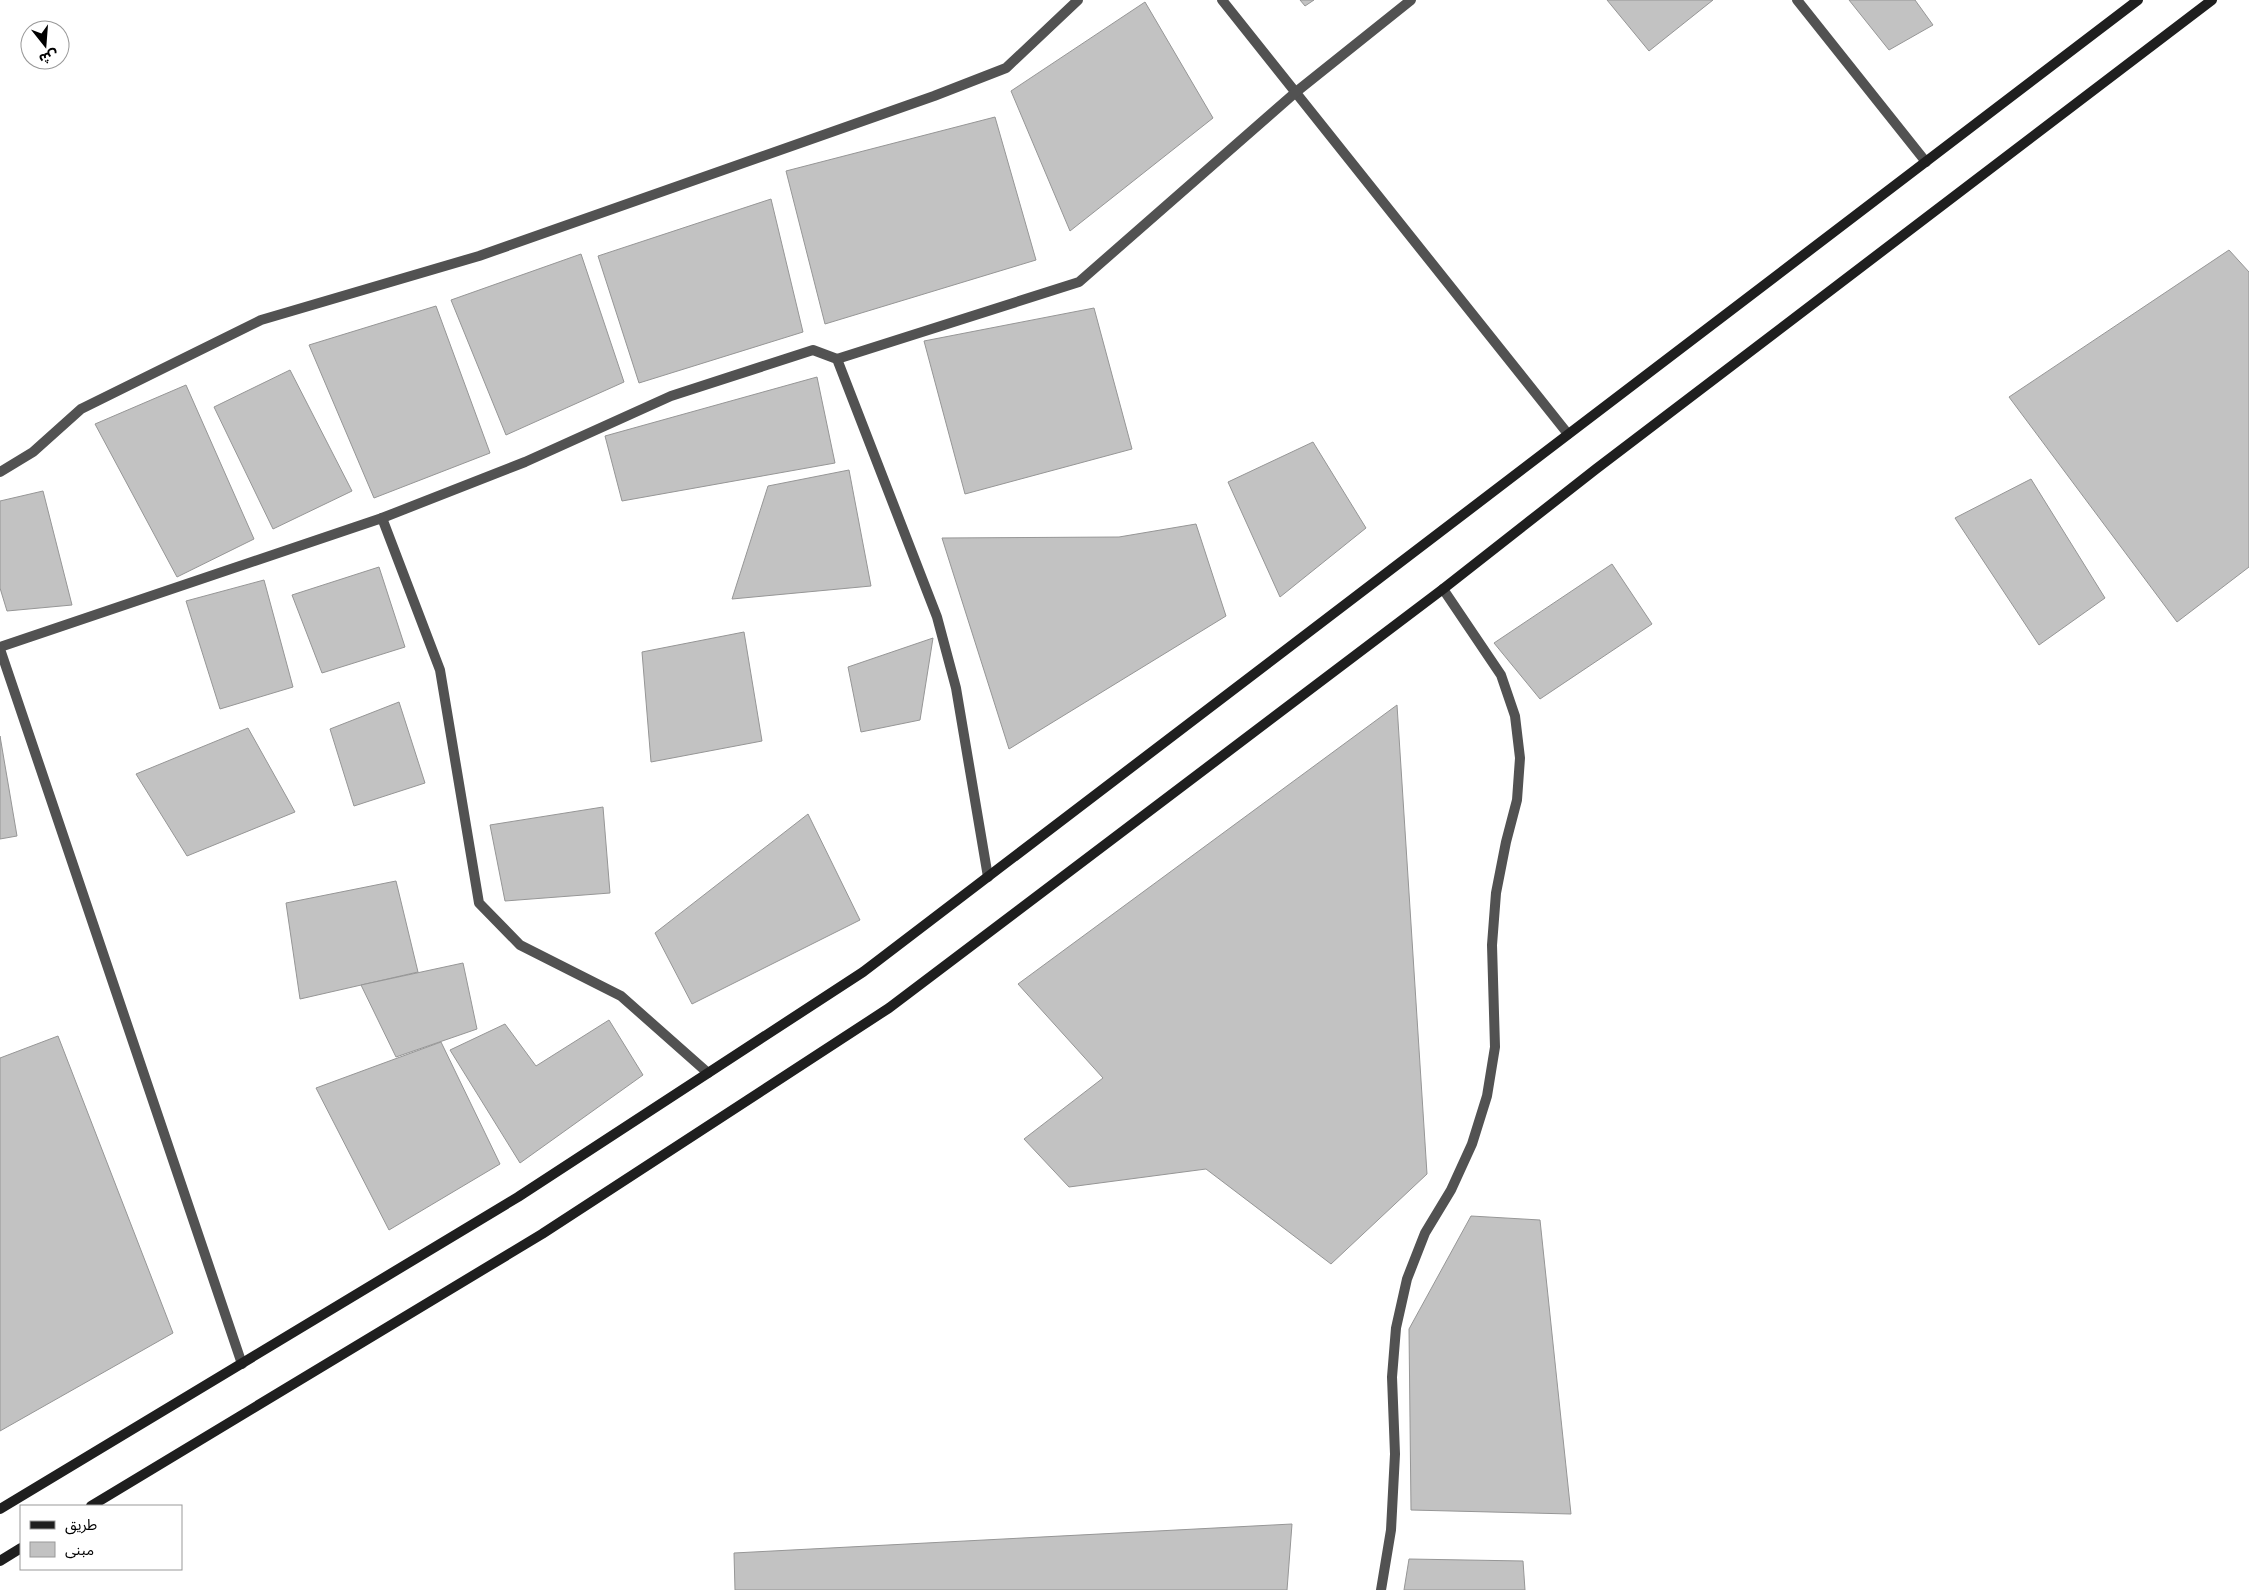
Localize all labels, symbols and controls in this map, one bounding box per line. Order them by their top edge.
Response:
north arrow [20,20,70,70]
text: ش [37,46,61,70]
legend [20,1505,182,1570]
text: طريق [65,1514,97,1535]
text: مبنى [65,1539,94,1559]

